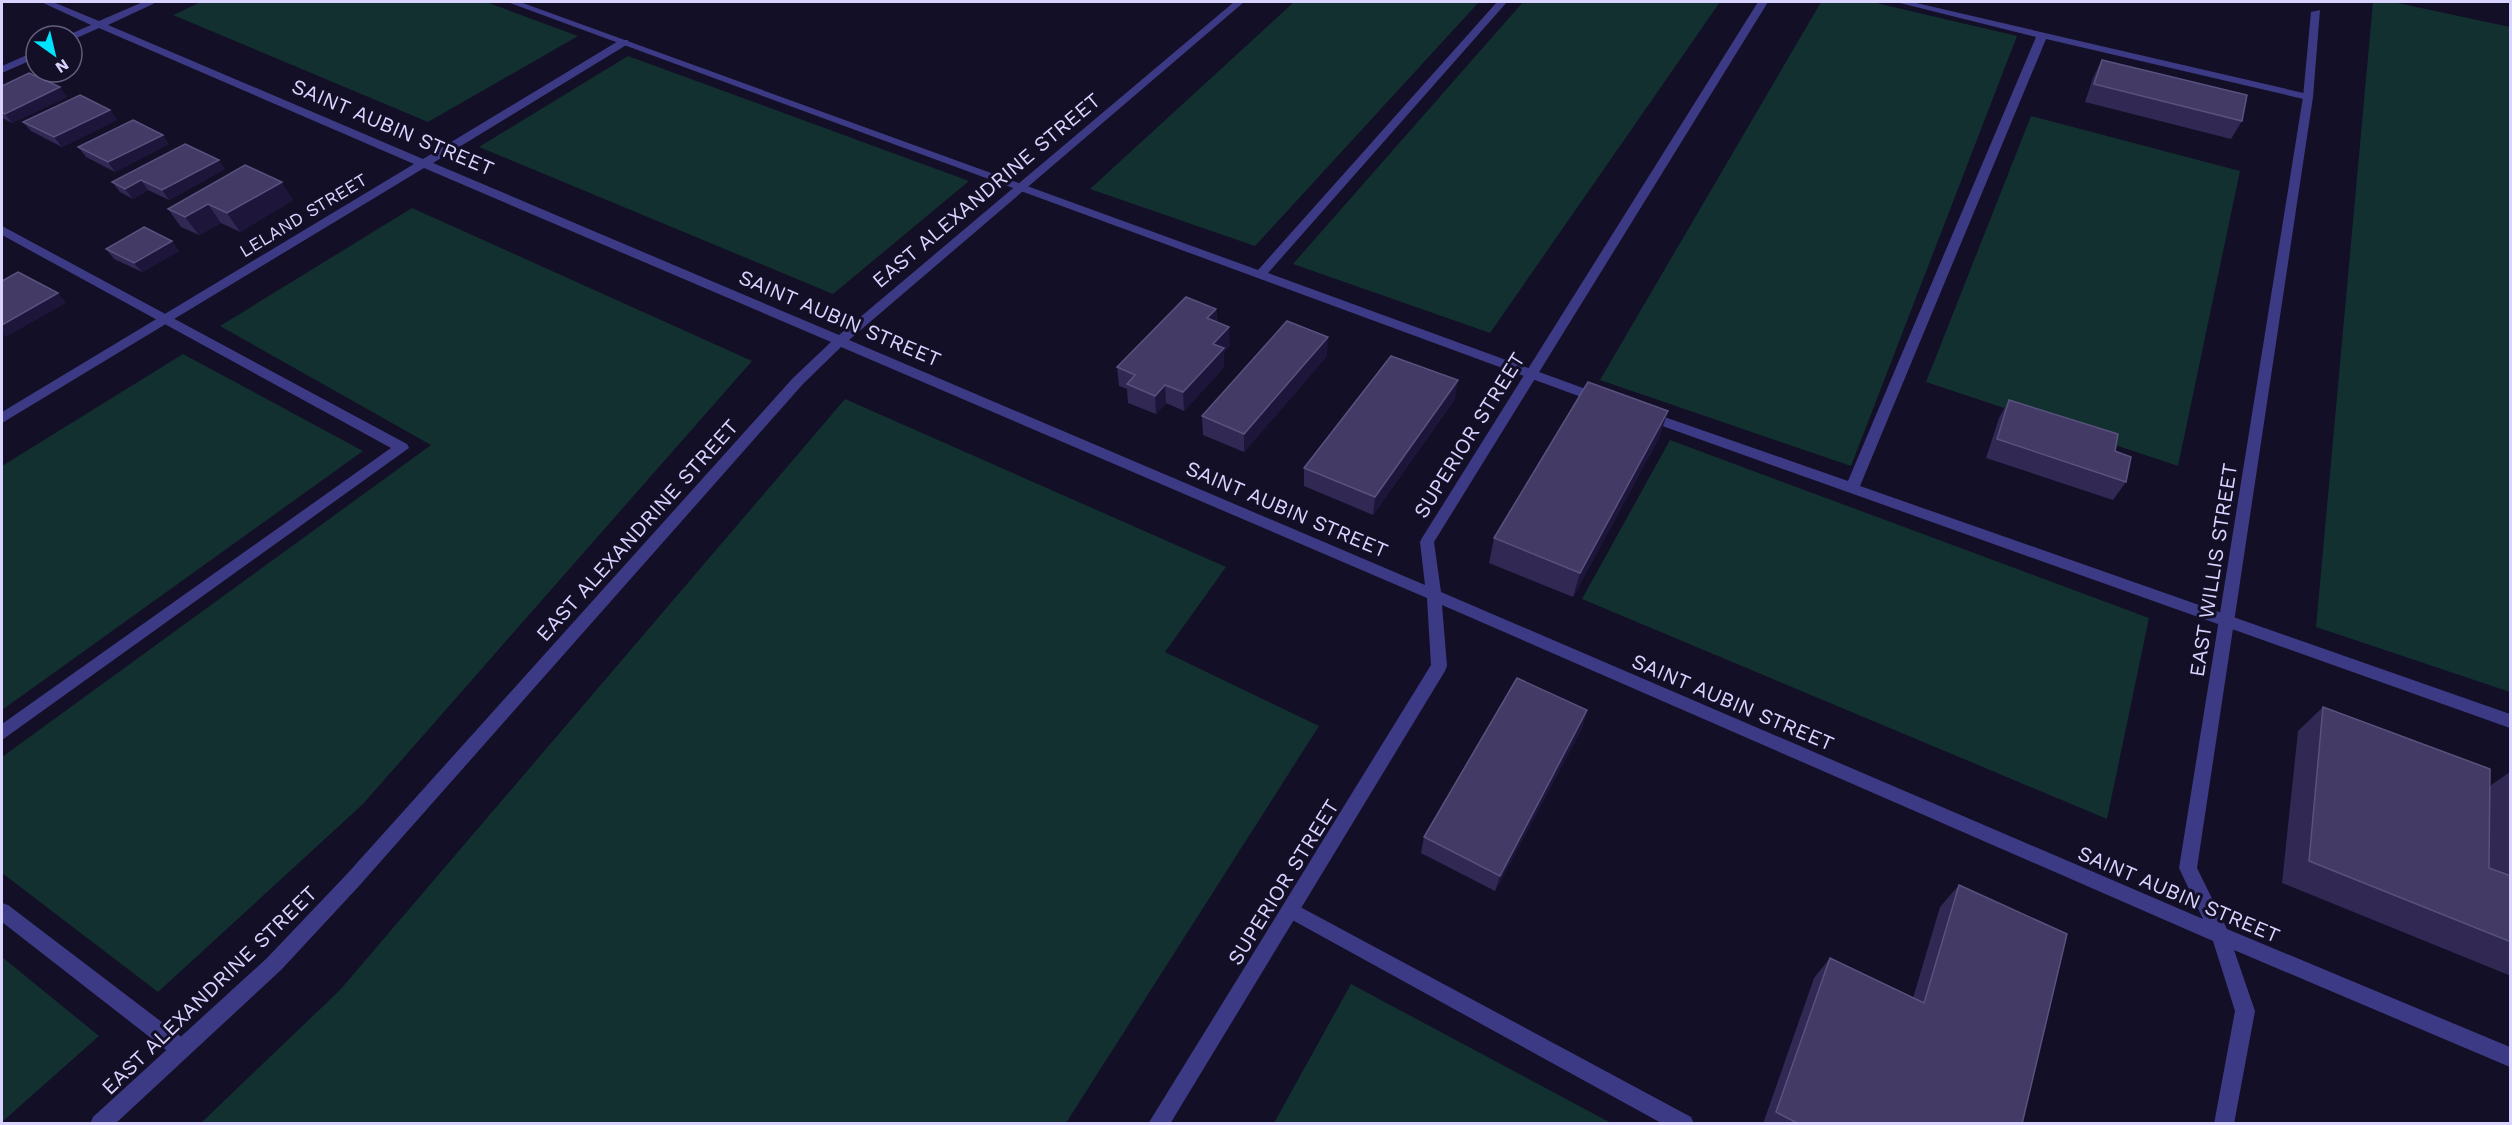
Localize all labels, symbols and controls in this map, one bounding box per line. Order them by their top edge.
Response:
north arrow [24,24,84,84]
text: N [52,55,72,77]
street label: SAINT AUBIN STREET [288,73,498,181]
street label: EAST ALEXANDRINE STREET [867,87,1105,293]
street label: LELAND STREET [235,169,371,261]
street label: SAINT AUBIN STREET [735,264,945,372]
street label: SUPERIOR STREET [1408,347,1530,522]
street label: EAST ALEXANDRINE STREET [531,414,743,646]
street label: SAINT AUBIN STREET [1182,455,1392,563]
street label: EAST WILLIS STREET [2184,461,2242,679]
street label: SAINT AUBIN STREET [1628,648,1838,756]
street label: SUPERIOR STREET [1222,794,1344,969]
street label: SAINT AUBIN STREET [2074,840,2284,948]
street label: EAST ALEXANDRINE STREET [96,880,322,1100]

